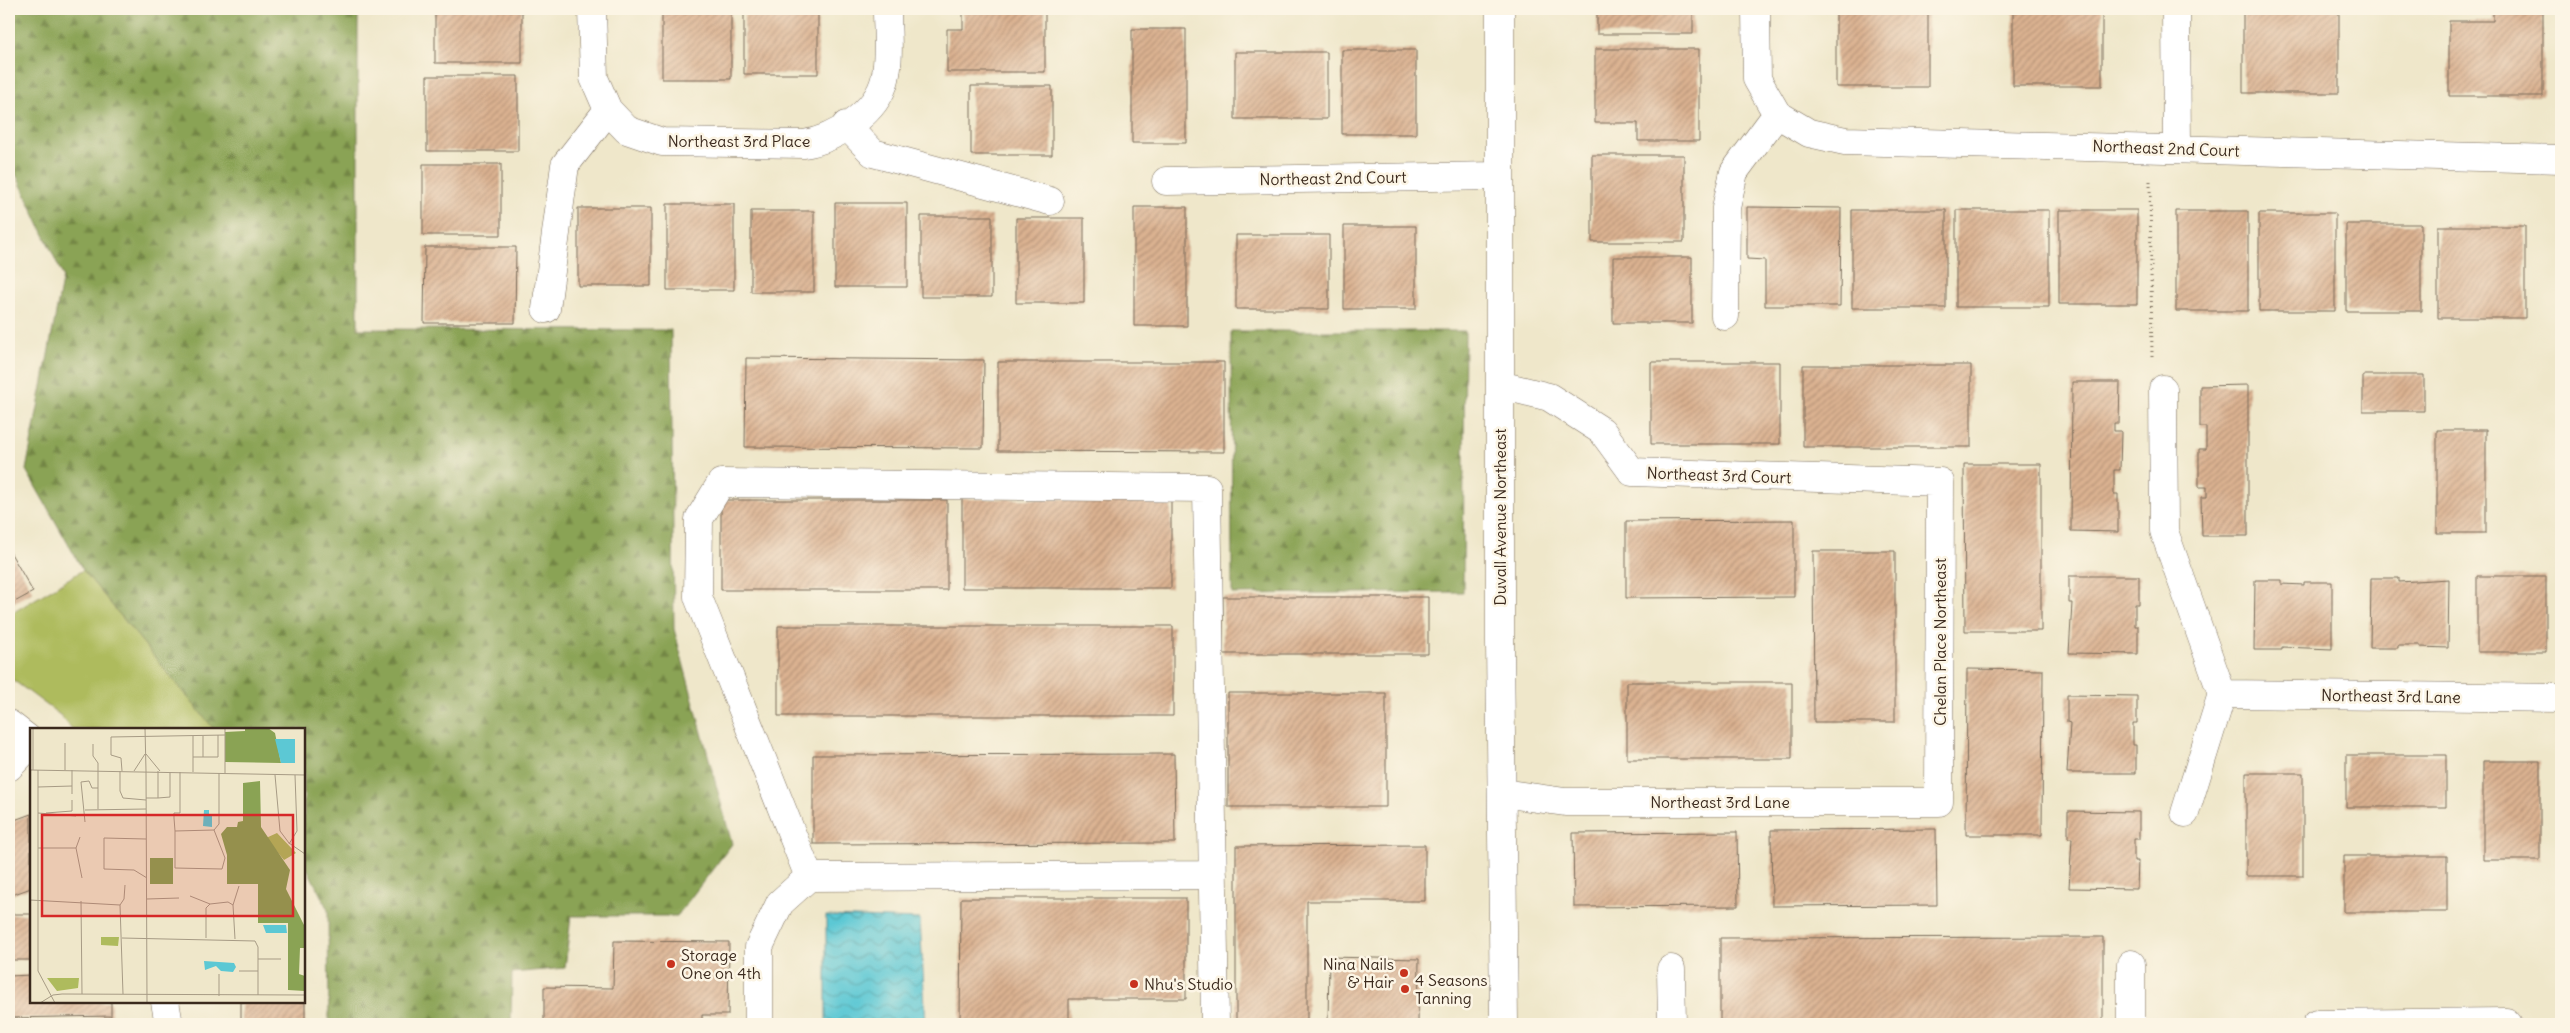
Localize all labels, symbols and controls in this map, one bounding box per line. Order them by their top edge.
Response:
street label: Northeast 3rd Place [668,131,810,151]
street label: Northeast 2nd Court [2092,135,2240,161]
street label: Northeast 2nd Court [1259,167,1407,189]
street label: Duvall Avenue Northeast [1490,428,1510,606]
street label: Northeast 3rd Court [1646,462,1792,488]
street label: Chelan Place Northeast [1930,557,1950,726]
street label: Northeast 3rd Lane [2321,685,2461,707]
inset map [30,728,305,1003]
street label: Northeast 3rd Lane [1650,792,1790,812]
place label: Storage One on 4th [681,945,761,983]
place label: Nina Nails & Hair [1323,954,1394,992]
marker: Storage One on 4th [665,958,677,970]
marker: Nina Nails & Hair [1398,967,1410,979]
place label: 4 Seasons Tanning [1415,970,1488,1008]
place label: Nhu's Studio [1144,974,1233,994]
marker: Nhu's Studio [1128,978,1140,990]
marker: 4 Seasons Tanning [1399,983,1411,995]

